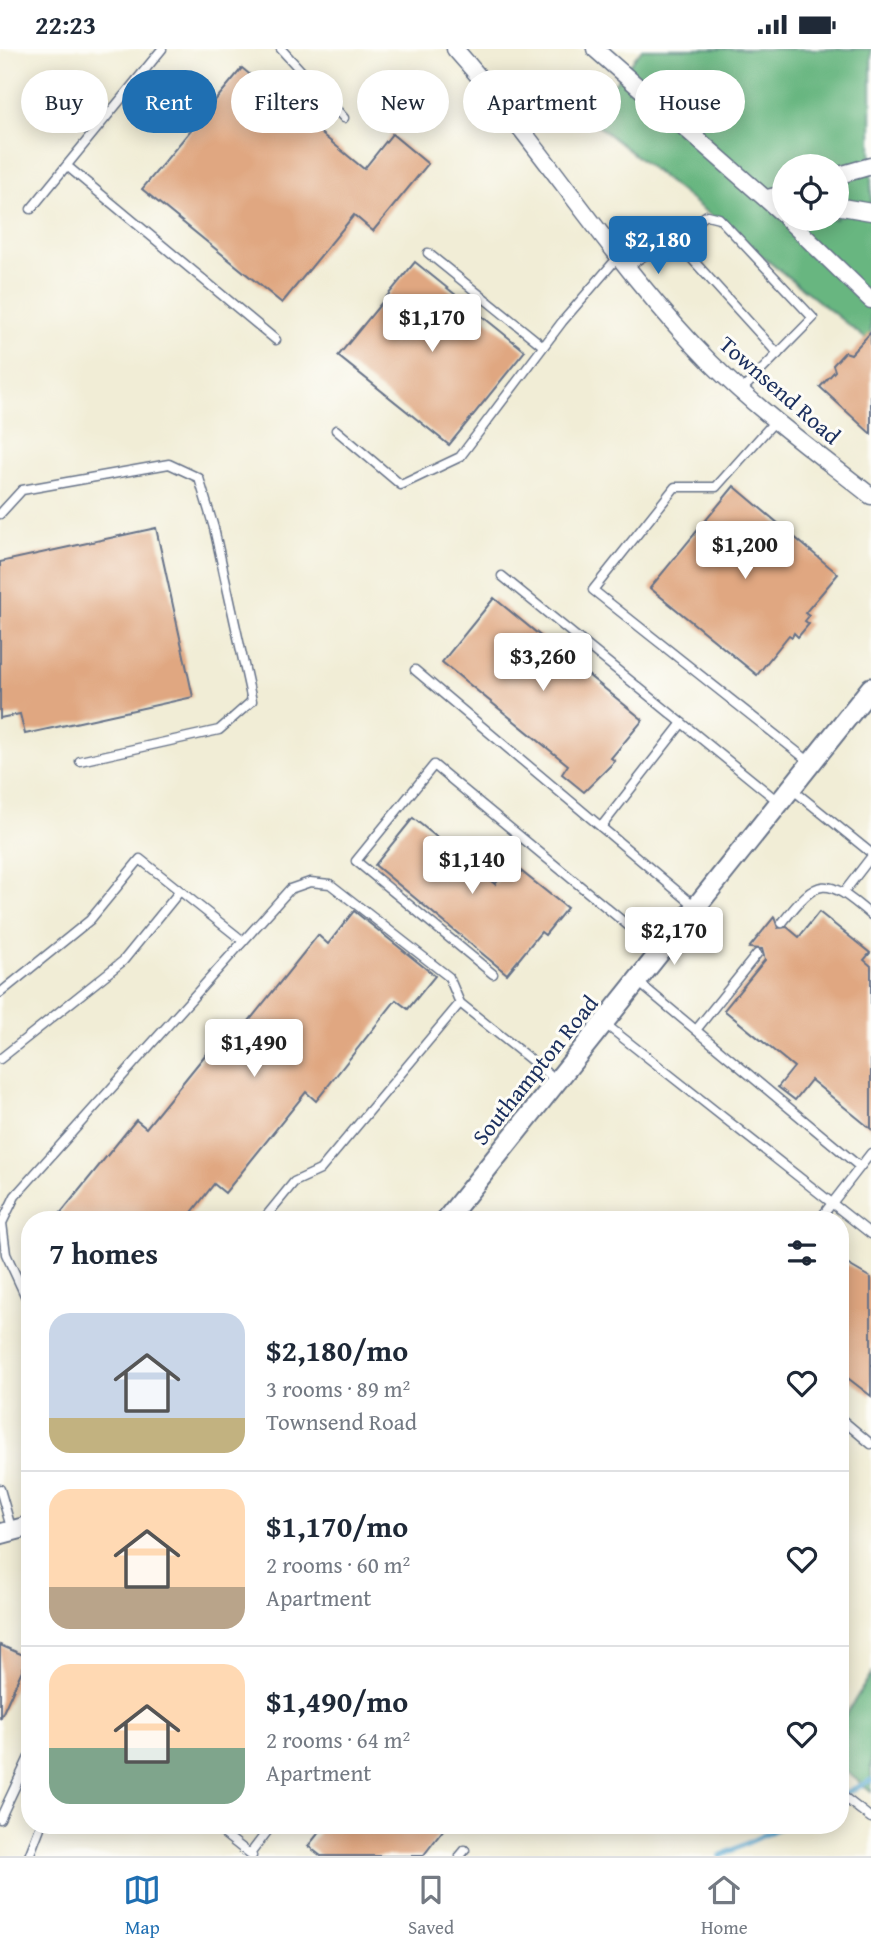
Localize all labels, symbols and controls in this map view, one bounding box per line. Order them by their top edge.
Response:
text: 22:23 [35,5,96,44]
chip: Buy [21,70,108,133]
chip: Rent [122,70,217,133]
chip: Filters [231,70,343,133]
chip: New [357,70,449,133]
chip: Apartment [463,70,621,133]
chip: House [635,70,745,133]
map controls [772,154,849,231]
button: locate [772,154,849,231]
pin: $2,180 [601,217,715,276]
text: $2,180 [625,222,691,255]
pin: $1,170 [375,295,489,354]
text: $1,170 [399,300,465,333]
street label: Townsend Road [713,328,849,452]
pin: $1,200 [688,521,802,581]
text: $1,200 [712,527,778,560]
pin: $3,260 [486,633,600,693]
text: $3,260 [510,639,576,672]
pin: $1,140 [415,837,529,896]
text: $1,140 [439,842,505,875]
pin: $2,170 [617,907,731,967]
text: $2,170 [641,913,707,946]
street label: Southampton Road [464,987,606,1152]
pin: $1,490 [197,1019,311,1079]
text: $1,490 [221,1025,287,1058]
text: 7 homes [49,1231,158,1275]
icon: filters [783,1234,821,1272]
text: $2,180/mo [266,1328,408,1372]
icon: home [105,1341,189,1425]
icon: heart [783,1364,821,1402]
text: 3 rooms · 89 m² [266,1372,410,1405]
text: Townsend Road [266,1405,417,1438]
text: $1,170/mo [266,1504,408,1548]
icon: home [105,1517,189,1601]
icon: heart [783,1540,821,1578]
text: 2 rooms · 60 m² [266,1548,410,1581]
text: Apartment [266,1581,371,1614]
text: $1,490/mo [266,1679,408,1723]
icon: home [105,1692,189,1776]
icon: heart [783,1715,821,1753]
text: 2 rooms · 64 m² [266,1723,410,1756]
text: Apartment [266,1756,371,1789]
tab: Map [123,1871,161,1941]
tab: Saved [408,1871,454,1941]
tab: Home [701,1871,748,1941]

